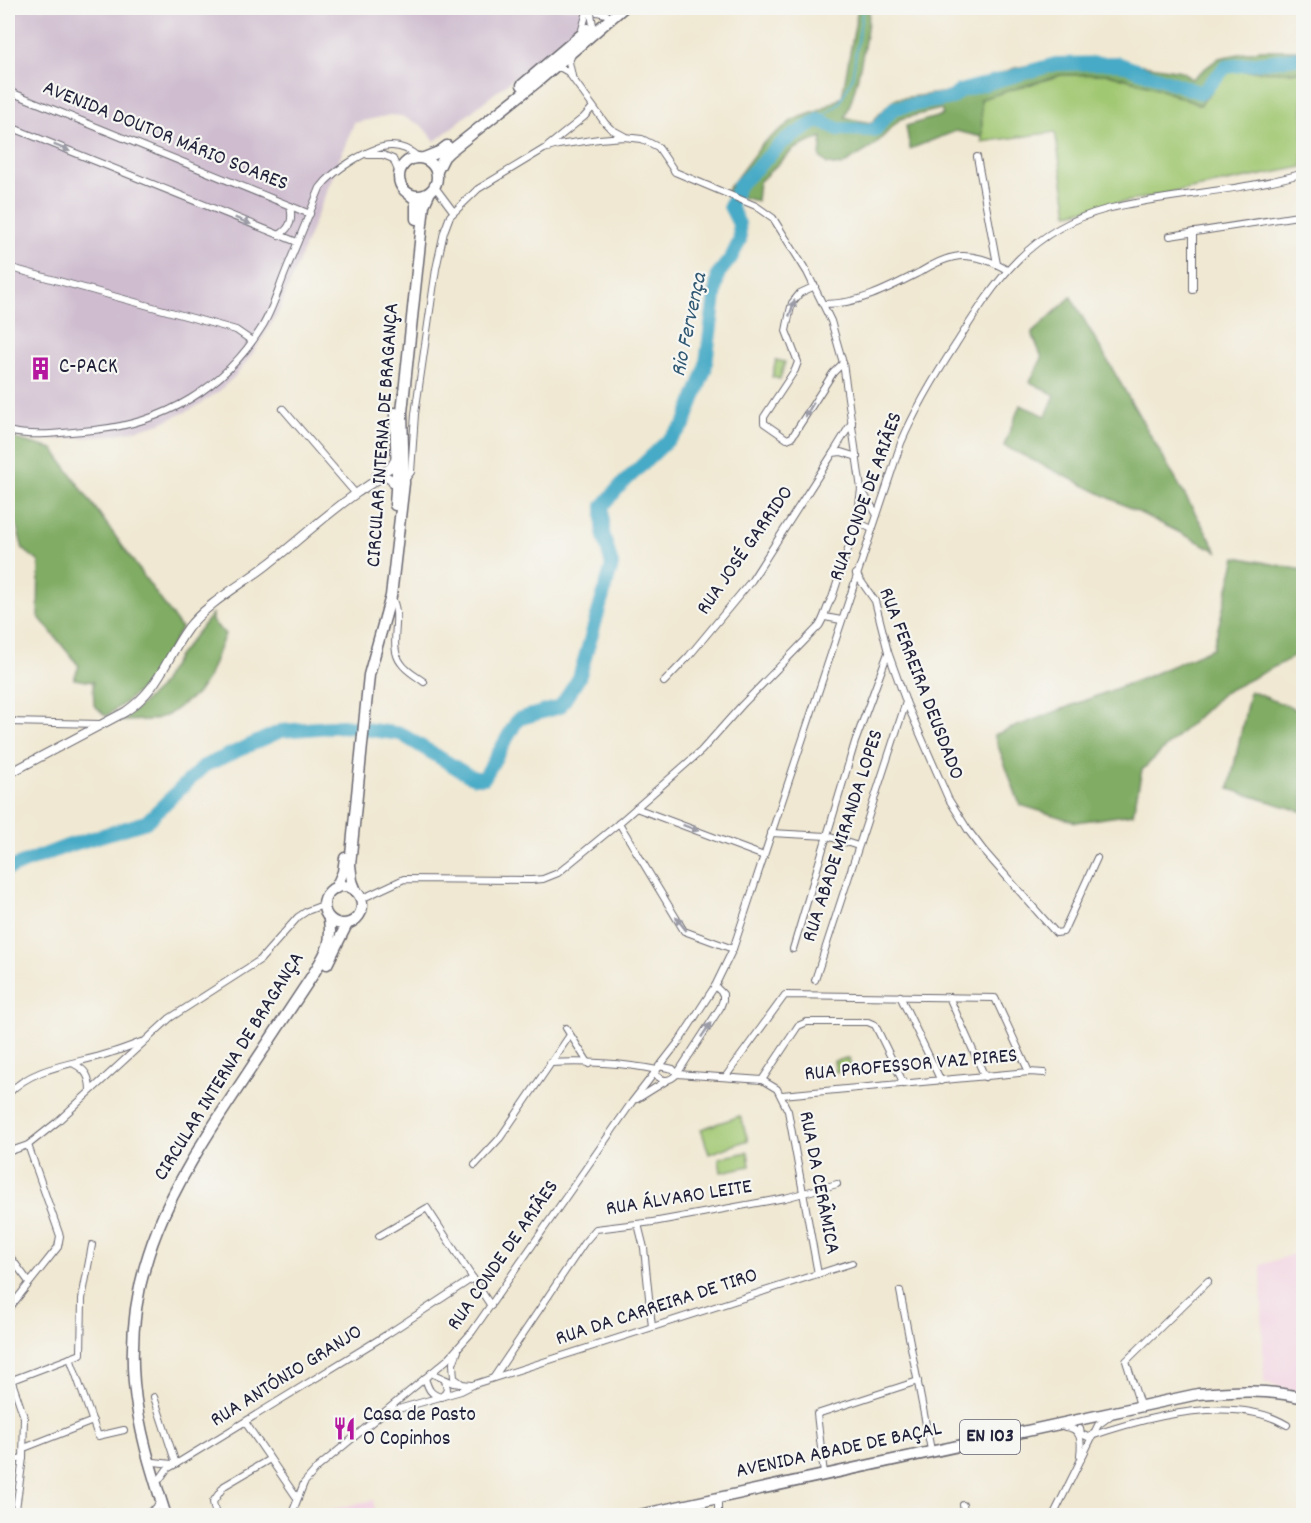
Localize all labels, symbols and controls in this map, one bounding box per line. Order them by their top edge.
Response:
street label: AVENIDA DOUTOR MÁRIO SOARES [38,74,292,200]
one-way arrow [53,144,71,153]
one-way arrow [234,217,252,226]
water label: Rio Fervença [664,269,716,380]
one-way arrow [787,298,797,316]
street label: CIRCULAR INTERNA DE BRAGANÇA [360,302,408,568]
place label: C-PACK [59,353,118,383]
building icon: C-PACK [28,355,54,381]
one-way arrow [804,402,815,419]
street label: RUA CONDE DE ARIÃES [823,408,911,586]
street label: RUA JOSÉ GARRIDO [690,480,802,622]
street label: RUA FERREIRA DEUSDADO [870,584,970,784]
street label: RUA ABADE MIRANDA LOPES [795,726,893,946]
one-way arrow [682,824,700,834]
one-way arrow [675,916,688,932]
street label: CIRCULAR INTERNA DE BRAGANÇA [147,947,313,1187]
one-way arrow [700,1023,712,1039]
street label: RUA PROFESSOR VAZ PIRES [803,1042,1019,1090]
street label: RUA DA CERÂMICA [789,1109,847,1257]
street label: RUA ÁLVARO LEITE [604,1173,755,1225]
street label: RUA CONDE DE ARIÃES [441,1175,567,1337]
street label: RUA DA CARREIRA DE TIRO [552,1261,762,1355]
street label: RUA ANTÓNIO GRANJO [205,1318,369,1436]
place label: Casa de Pasto O Copinhos [363,1401,476,1455]
street label: AVENIDA ABADE DE BAÇAL [733,1414,945,1487]
restaurant icon: Casa de Pasto O Copinhos [332,1415,358,1441]
road number: EN 103 [960,1420,1020,1454]

